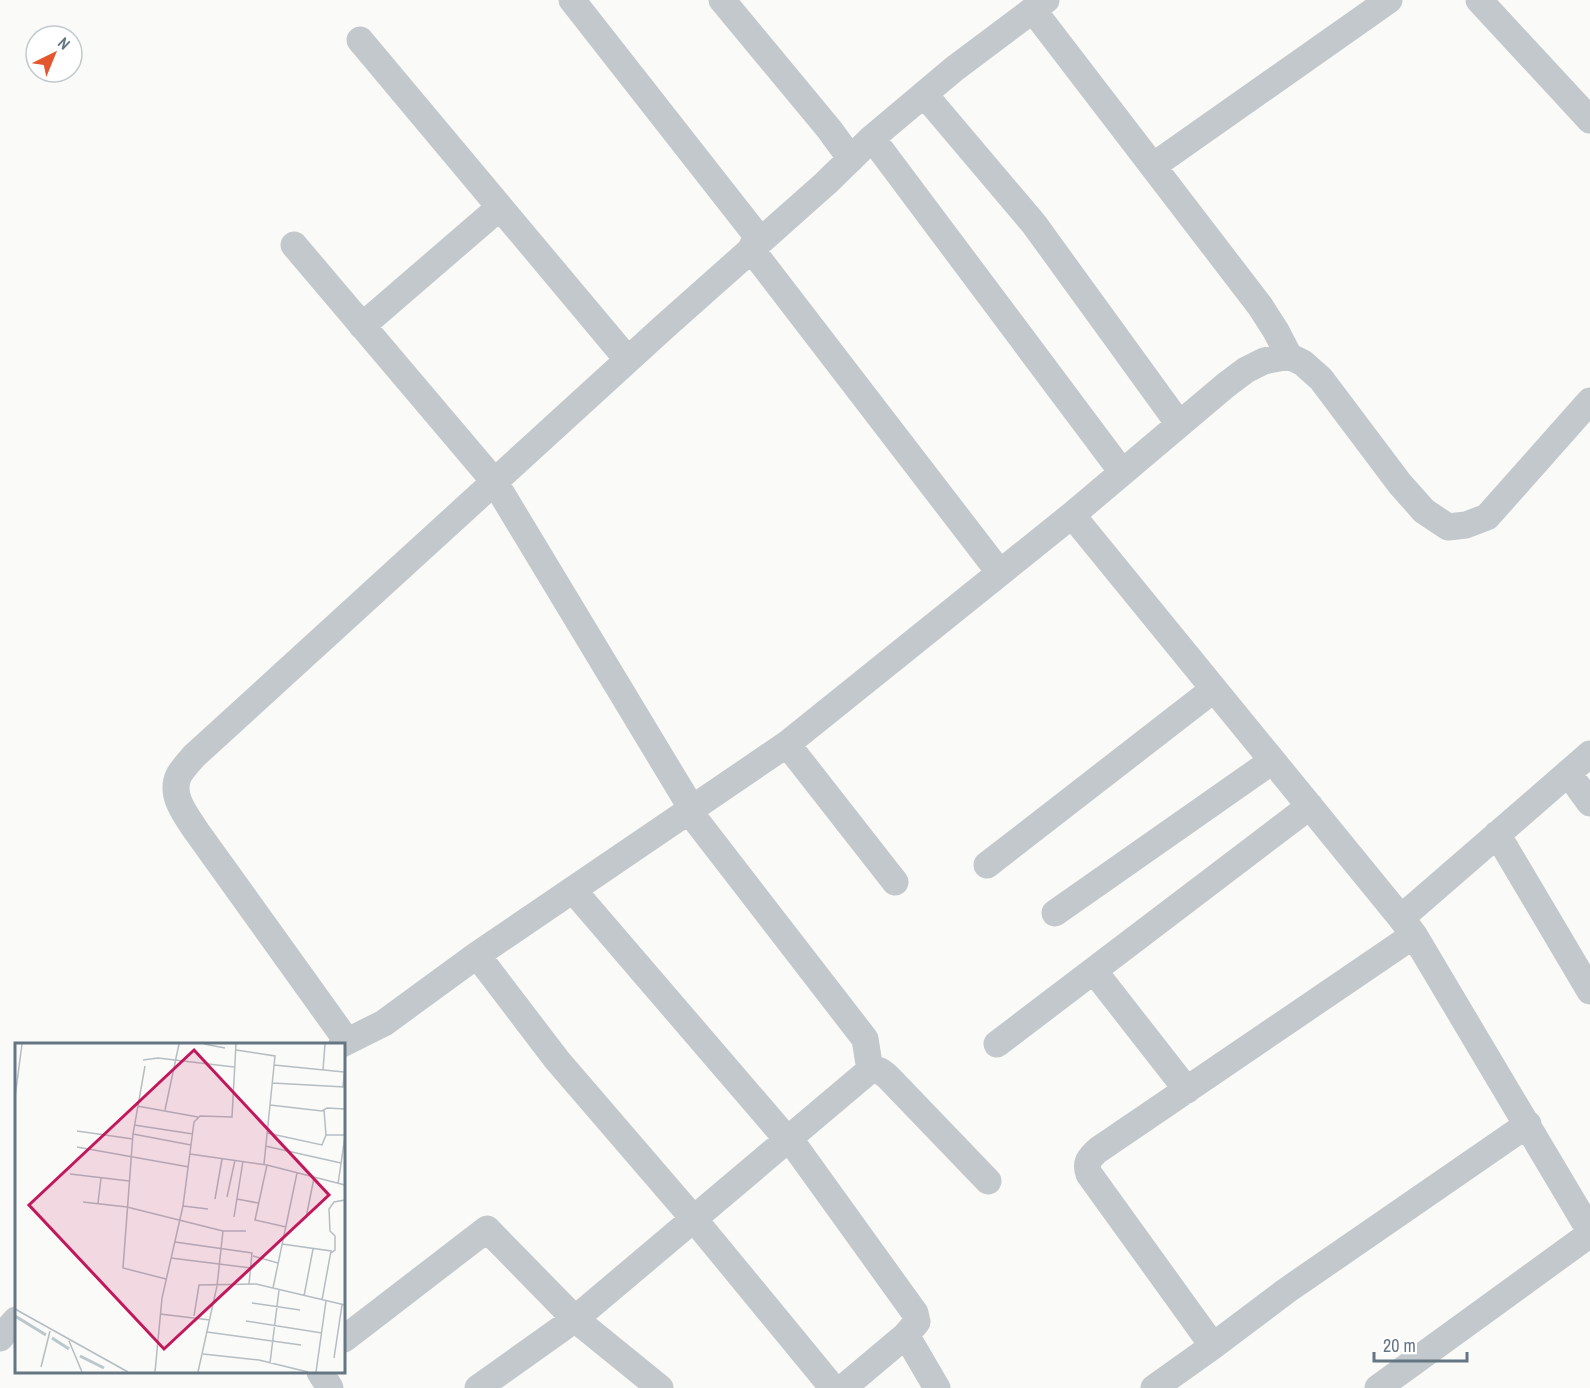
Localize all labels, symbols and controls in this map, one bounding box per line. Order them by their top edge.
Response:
north arrow [24,24,84,84]
text: N [53,32,75,54]
inset map [15,1043,345,1373]
scale bar [1374,1325,1467,1363]
text: 20 m [1383,1333,1416,1358]

